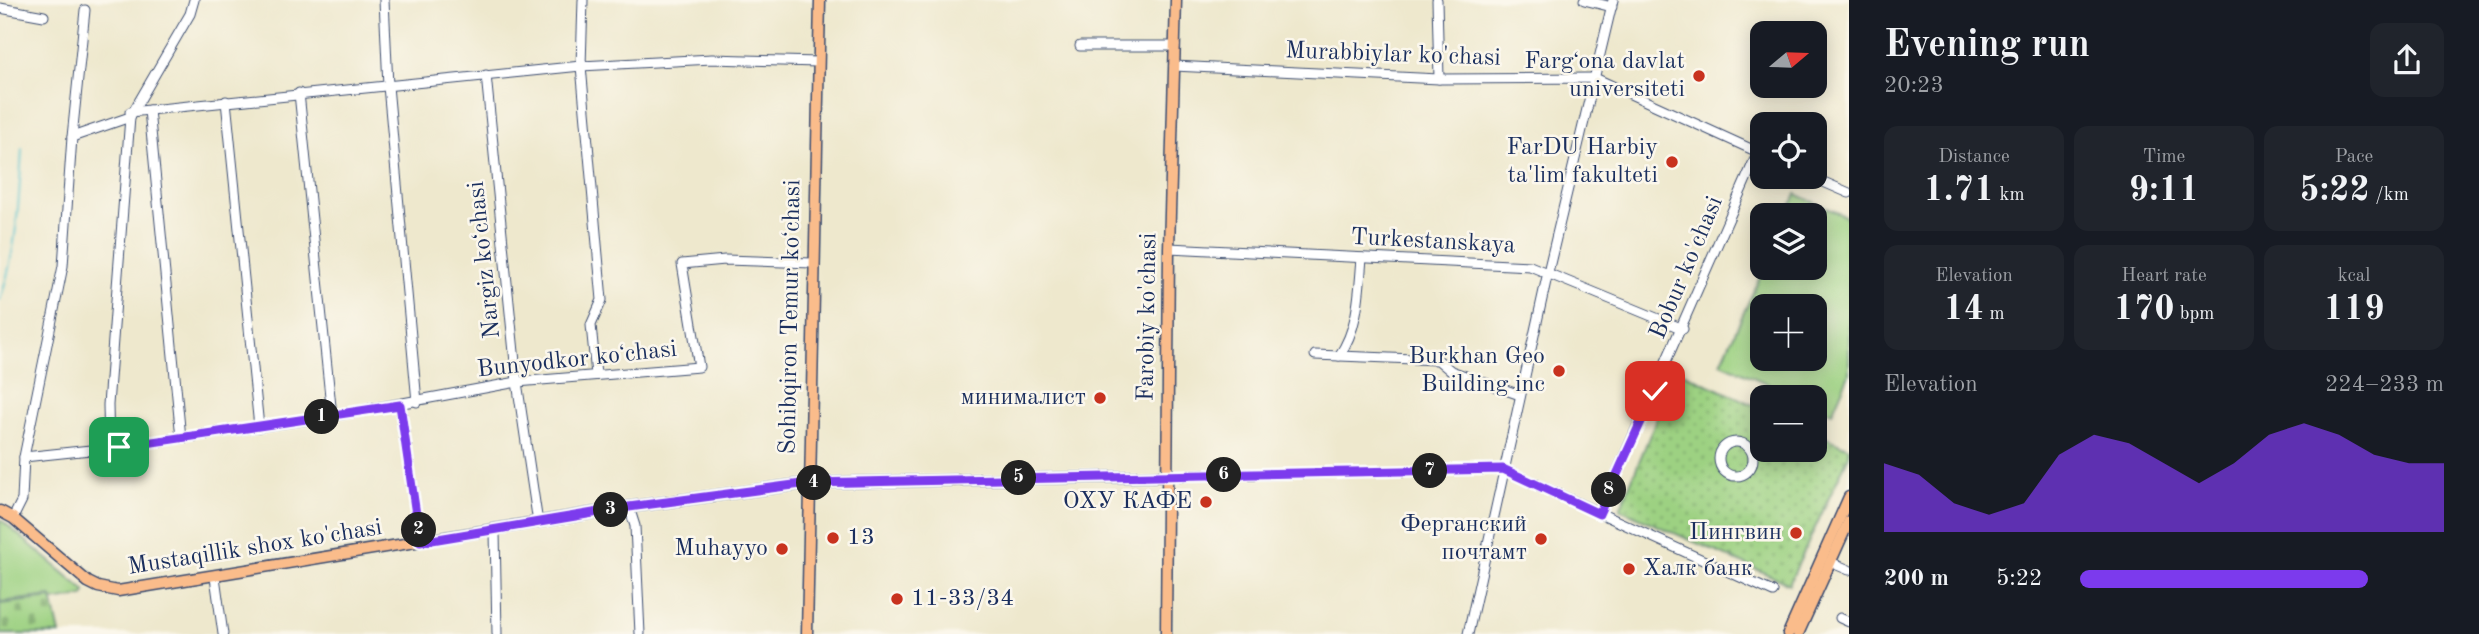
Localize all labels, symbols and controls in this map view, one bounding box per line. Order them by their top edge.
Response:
north arrow [1750,21,1827,98]
map controls [1750,21,1827,462]
button: share [2370,23,2444,97]
text: Evening run [1884,27,2090,65]
street label: Murabbiylar ko'chasi [1285,39,1501,71]
place label: Fargʻona davlat universiteti [1524,50,1685,102]
marker: Fargʻona davlat universiteti [1691,68,1707,84]
text: 20:23 [1884,74,1944,97]
button: locate [1750,112,1827,189]
place label: FarDU Harbiy ta'lim fakulteti [1506,136,1658,188]
text: Distance [1938,148,2010,167]
text: Time [2143,148,2185,167]
text: Pace [2335,148,2373,167]
marker: FarDU Harbiy ta'lim fakulteti [1664,154,1680,170]
text: 1.71 [1924,173,1994,208]
text: 9:11 [2129,173,2199,208]
text: 5:22 [2299,173,2370,208]
street label: Sohibqiron Temur koʻchasi [777,179,805,455]
street label: Nargiz koʻchasi [465,180,505,340]
text: km [1994,186,2025,205]
text: /km [2370,186,2409,205]
street label: Bobur ko'chasi [1646,193,1728,343]
button: layers [1750,203,1827,280]
street label: Turkestanskaya [1350,226,1516,258]
street label: Farobiy ko'chasi [1135,232,1161,402]
text: Elevation [1935,267,2013,286]
text: Heart rate [2121,267,2207,286]
text: kcal [2338,267,2370,286]
text: 14 [1943,292,1984,327]
text: 170 [2114,292,2174,327]
text: 119 [2324,292,2384,327]
button: + [1750,294,1827,371]
text: m [1984,305,2005,324]
text: bpm [2174,305,2214,324]
street label: Bunyodkor koʻchasi [476,338,678,382]
place label: Burkhan Geo Building inc [1408,345,1545,397]
pin [1625,361,1685,421]
marker: Burkhan Geo Building inc [1551,363,1567,379]
icon: check [1636,372,1674,410]
text: Elevation [1884,373,1978,396]
text: 224–233 m [2325,373,2444,396]
button: − [1750,385,1827,462]
place label: минималист [961,386,1086,410]
marker: минималист [1092,390,1108,406]
pin: 1 [304,400,340,434]
text: 1 [316,407,327,426]
pin [89,417,149,477]
icon: arrive [100,428,138,466]
pin: 7 [1412,454,1448,489]
pin: 6 [1206,458,1242,492]
pin: 5 [1002,461,1036,496]
text: 7 [1424,461,1435,480]
text: 6 [1218,465,1229,484]
pin: 4 [796,466,832,500]
text: 5 [1013,468,1024,487]
pin: 8 [1592,472,1626,508]
text: 4 [808,473,819,492]
text: 8 [1603,480,1614,499]
place label: ОХУ КАФЕ [1063,490,1192,514]
pin: 3 [594,492,628,528]
marker: ОХУ КАФЕ [1198,494,1214,510]
text: 3 [605,500,616,519]
pin: 2 [402,512,436,548]
place label: Ферганский почтамт [1400,513,1527,565]
street label: Mustaqillik shox ko'chasi [126,516,384,580]
text: 2 [413,520,424,539]
place label: Пингвин [1689,521,1782,545]
marker: Пингвин [1788,525,1804,541]
place label: 13 [847,526,875,550]
marker: 13 [825,530,841,546]
marker: Ферганский почтамт [1533,531,1549,547]
place label: Muhayyo [674,537,768,561]
marker: Muhayyo [774,541,790,557]
place label: Халк банк [1643,557,1753,581]
marker: Халк банк [1621,561,1637,577]
text: 200 m [1884,567,1949,590]
text: 5:22 [1996,567,2042,590]
place label: 11-33/34 [911,587,1014,611]
marker: 11-33/34 [889,591,905,607]

